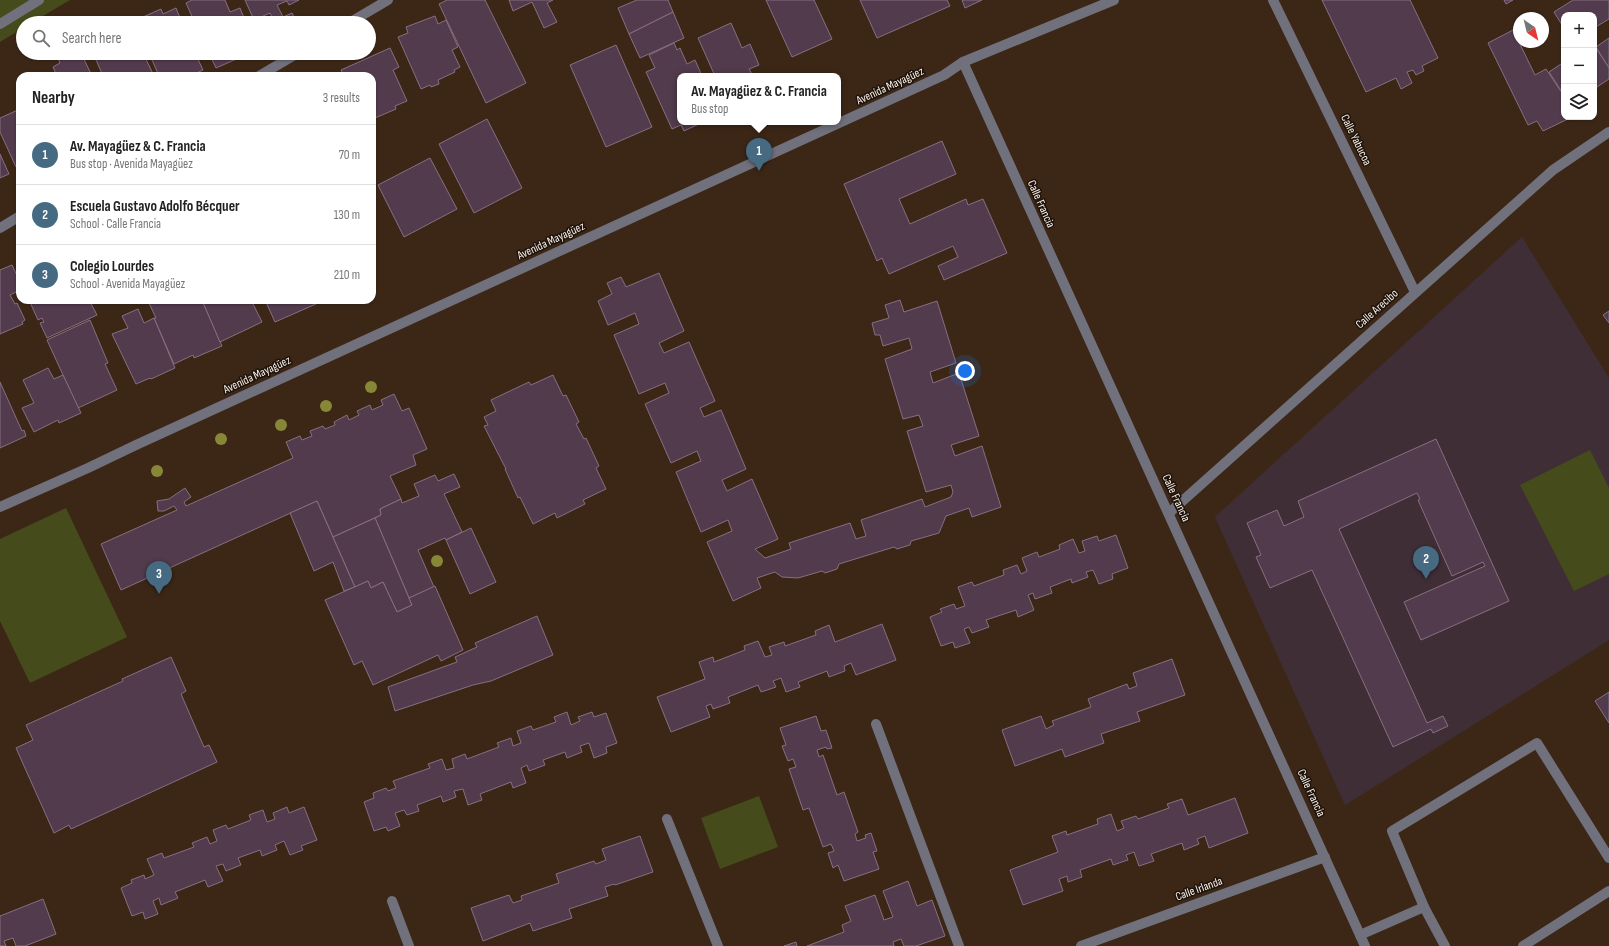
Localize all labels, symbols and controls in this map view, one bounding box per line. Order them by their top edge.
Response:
north arrow [1513,12,1549,48]
map controls [1561,12,1597,120]
button: + [1561,12,1597,48]
search box [16,16,376,60]
icon: search [30,27,52,49]
text: Search here [62,29,122,48]
button: − [1561,48,1597,84]
street label: Avenida Mayagüez [853,63,927,109]
popup [677,73,841,125]
text: Av. Mayagüez & C. Francia [691,82,827,101]
button: layers [1561,84,1597,120]
text: Nearby [32,88,75,108]
text: 3 results [323,90,360,106]
text: Bus stop [691,101,728,117]
street label: Calle Yabucoa [1337,112,1375,168]
text: Av. Mayagüez & C. Francia [70,137,206,156]
pin: 1 [746,138,772,171]
text: 1 [42,147,48,163]
text: 70 m [339,147,360,163]
text: Bus stop · Avenida Mayagüez [70,156,193,172]
street label: Calle Francia [1024,178,1058,231]
text: Escuela Gustavo Adolfo Bécquer [70,197,240,216]
text: 2 [42,207,48,223]
text: 130 m [334,207,360,223]
text: School · Calle Francia [70,216,161,232]
street label: Avenida Mayagüez [514,218,588,264]
text: Colegio Lourdes [70,257,154,276]
text: 3 [42,267,48,283]
text: 210 m [334,267,360,283]
text: School · Avenida Mayagüez [70,276,185,292]
street label: Calle Arecibo [1353,286,1401,332]
street label: Avenida Mayagüez [220,352,294,398]
your location [955,361,975,381]
street label: Calle Francia [1159,472,1194,524]
pin: 2 [1413,546,1439,579]
pin: 3 [146,561,172,594]
street label: Calle Francia [1294,767,1329,819]
street label: Calle Irlanda [1173,873,1225,904]

